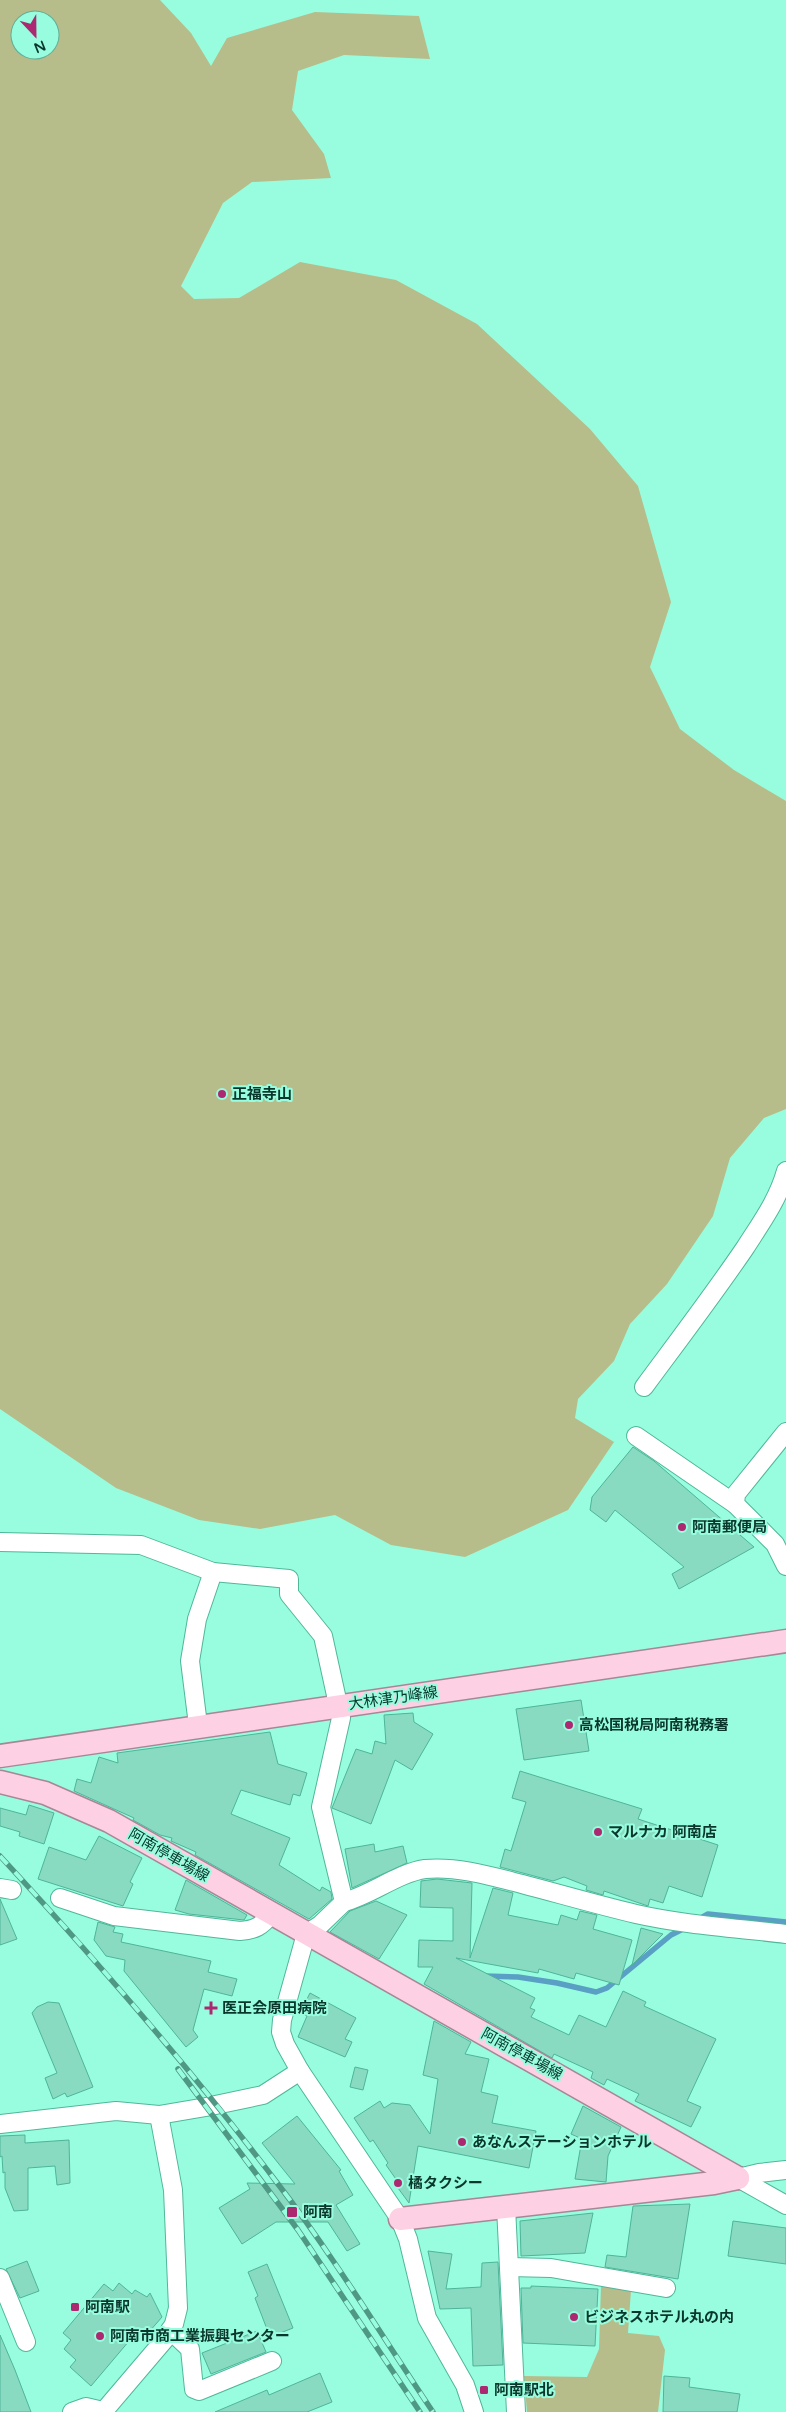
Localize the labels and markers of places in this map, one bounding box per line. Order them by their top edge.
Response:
place label: 正福寺山 [232,1085,292,1103]
marker: 正福寺山 [216,1088,228,1100]
place label: 阿南郵便局 [692,1518,767,1536]
marker: 阿南郵便局 [676,1521,688,1533]
place label: 高松国税局阿南税務署 [579,1716,729,1734]
marker: 高松国税局阿南税務署 [563,1719,575,1731]
place label: マルナカ 阿南店 [608,1823,717,1841]
marker: マルナカ 阿南店 [592,1826,604,1838]
place label: 医正会原田病院 [222,1999,327,2017]
marker: 医正会原田病院 [204,2001,218,2015]
place label: あなんステーションホテル [472,2133,652,2151]
marker: あなんステーションホテル [456,2136,468,2148]
place label: 橘タクシー [408,2174,483,2192]
marker: 橘タクシー [392,2177,404,2189]
place label: 阿南 [303,2203,333,2221]
marker: 阿南 [285,2205,299,2219]
place label: 阿南駅 [85,2298,130,2316]
marker: 阿南駅 [69,2301,81,2313]
place label: ビジネスホテル丸の内 [584,2308,734,2326]
marker: ビジネスホテル丸の内 [568,2311,580,2323]
place label: 阿南市商工業振興センター [110,2327,290,2345]
marker: 阿南市商工業振興センター [94,2330,106,2342]
place label: 阿南駅北 [494,2381,554,2399]
marker: 阿南駅北 [478,2384,490,2396]

